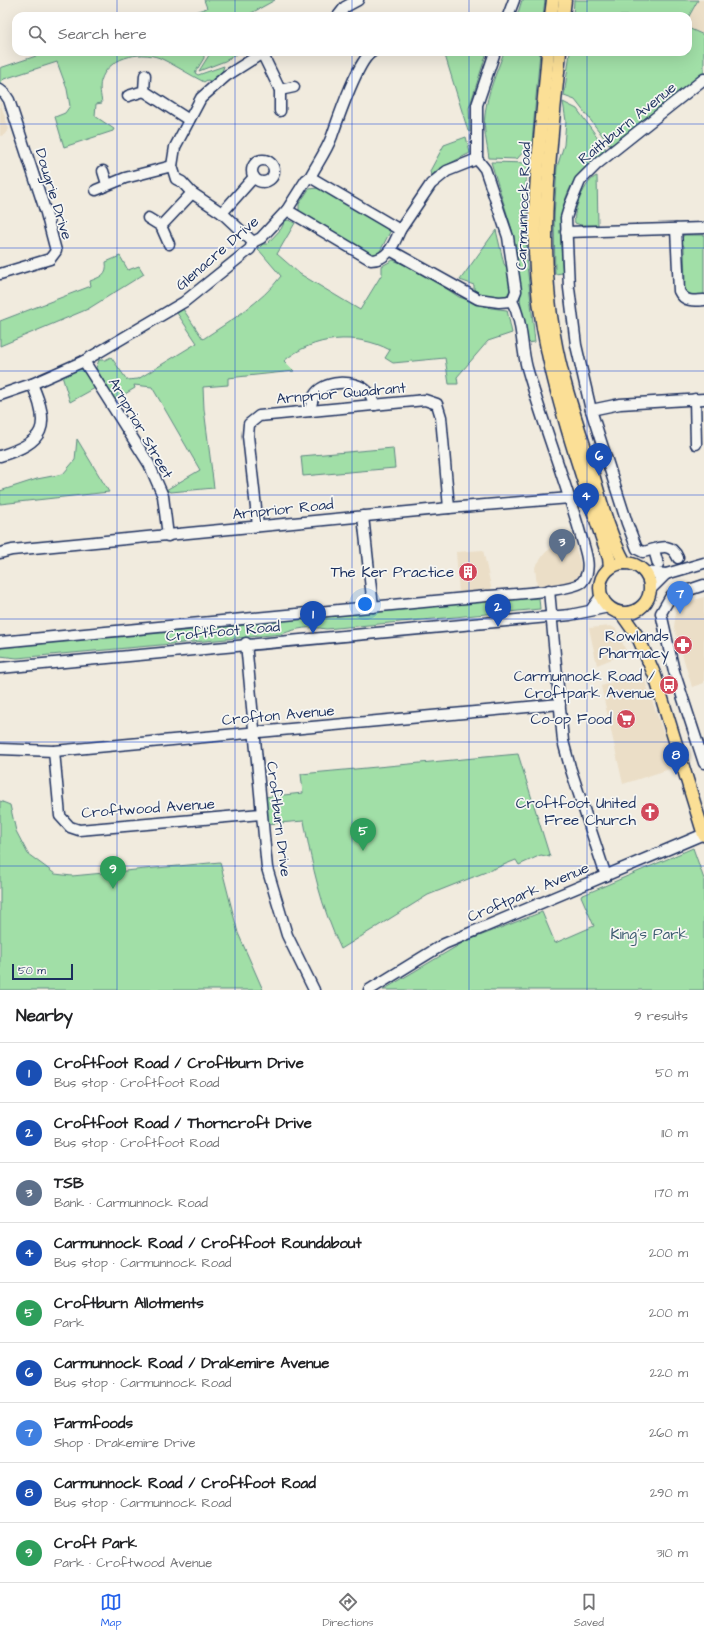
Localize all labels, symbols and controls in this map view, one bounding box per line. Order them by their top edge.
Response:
search box [12,12,692,56]
icon: search [26,23,48,45]
text: Search here [58,24,147,45]
street label: Raithburn Avenue [574,77,681,170]
street label: Carmunnock Road [511,141,536,271]
street label: Dougrie Drive [29,146,77,243]
street label: Glenacre Drive [171,211,263,295]
street label: Arnprior Street [103,374,178,483]
street label: Arnprior Quadrant [275,377,407,410]
pin: 6 [586,443,612,476]
pin: 4 [573,483,599,516]
street label: Arnprior Road [231,494,335,525]
pin: 3 [549,529,575,562]
building icon: The Ker Practice [457,561,479,583]
place label: The Ker Practice [331,562,454,583]
pin: 7 [667,581,693,614]
your location [355,594,375,614]
pin: 2 [485,594,511,627]
pin: 1 [300,601,326,634]
street label: Croftfoot Road [165,616,281,647]
place label: Rowlands Pharmacy [599,626,669,665]
pharmacy icon: Rowlands Pharmacy [672,634,694,656]
place label: Carmunnock Road / Croftpark Avenue [514,666,655,704]
bus stop icon: Carmunnock Road / Croftpark Avenue [658,674,680,696]
street label: Crofton Avenue [221,700,335,731]
supermarket icon: Co-op Food [615,708,637,730]
place label: Co-op Food [531,709,612,730]
pin: 8 [663,742,689,775]
street label: Croftburn Drive [261,760,296,878]
street label: Croftwood Avenue [81,793,215,824]
place label: Croftfoot United Free Church [516,793,637,831]
church icon: Croftfoot United Free Church [639,801,661,823]
pin: 5 [350,818,376,851]
pin: 9 [100,856,126,889]
street label: Croftpark Avenue [464,857,592,928]
park label: King's Park [610,924,688,946]
scale bar [12,962,73,981]
text: 50 m [18,963,46,978]
text: Nearby [16,1004,73,1028]
text: 9 results [634,1007,688,1025]
text: Croftfoot Road / Croftburn Drive [54,1053,304,1074]
text: 1 [28,1064,30,1082]
text: 50 m [655,1064,688,1082]
text: Bus stop · Croftfoot Road [54,1074,219,1092]
text: Croftfoot Road / Thorncroft Drive [54,1113,312,1134]
text: 2 [25,1124,33,1142]
text: 110 m [661,1124,688,1142]
text: Bus stop · Croftfoot Road [54,1134,219,1152]
text: TSB [54,1173,84,1194]
text: 3 [26,1184,32,1202]
text: 170 m [655,1184,688,1202]
text: Bank · Carmunnock Road [54,1194,208,1212]
text: Carmunnock Road / Croftfoot Roundabout [54,1233,362,1254]
text: 4 [25,1244,33,1262]
text: 200 m [649,1244,688,1262]
text: Bus stop · Carmunnock Road [54,1254,231,1272]
text: Croftburn Allotments [54,1293,204,1314]
text: 5 [24,1304,34,1322]
text: 200 m [649,1304,688,1322]
text: Park [54,1314,84,1332]
text: Carmunnock Road / Drakemire Avenue [54,1353,329,1374]
text: 6 [25,1364,33,1382]
text: 220 m [650,1364,688,1382]
text: Bus stop · Carmunnock Road [54,1374,231,1392]
text: Farmfoods [54,1413,133,1434]
text: 7 [25,1424,33,1442]
text: 260 m [649,1424,688,1442]
text: Shop · Drakemire Drive [54,1434,196,1452]
text: Carmunnock Road / Croftfoot Road [54,1473,316,1494]
text: 8 [25,1484,33,1502]
text: 290 m [650,1484,688,1502]
text: Bus stop · Carmunnock Road [54,1494,231,1512]
text: Croft Park [54,1533,137,1554]
text: 9 [25,1544,33,1562]
text: 310 m [656,1544,688,1562]
text: Park · Croftwood Avenue [54,1554,212,1572]
tab: Map [100,1591,122,1630]
tab: Directions [322,1591,374,1630]
tab: Saved [574,1591,604,1630]

